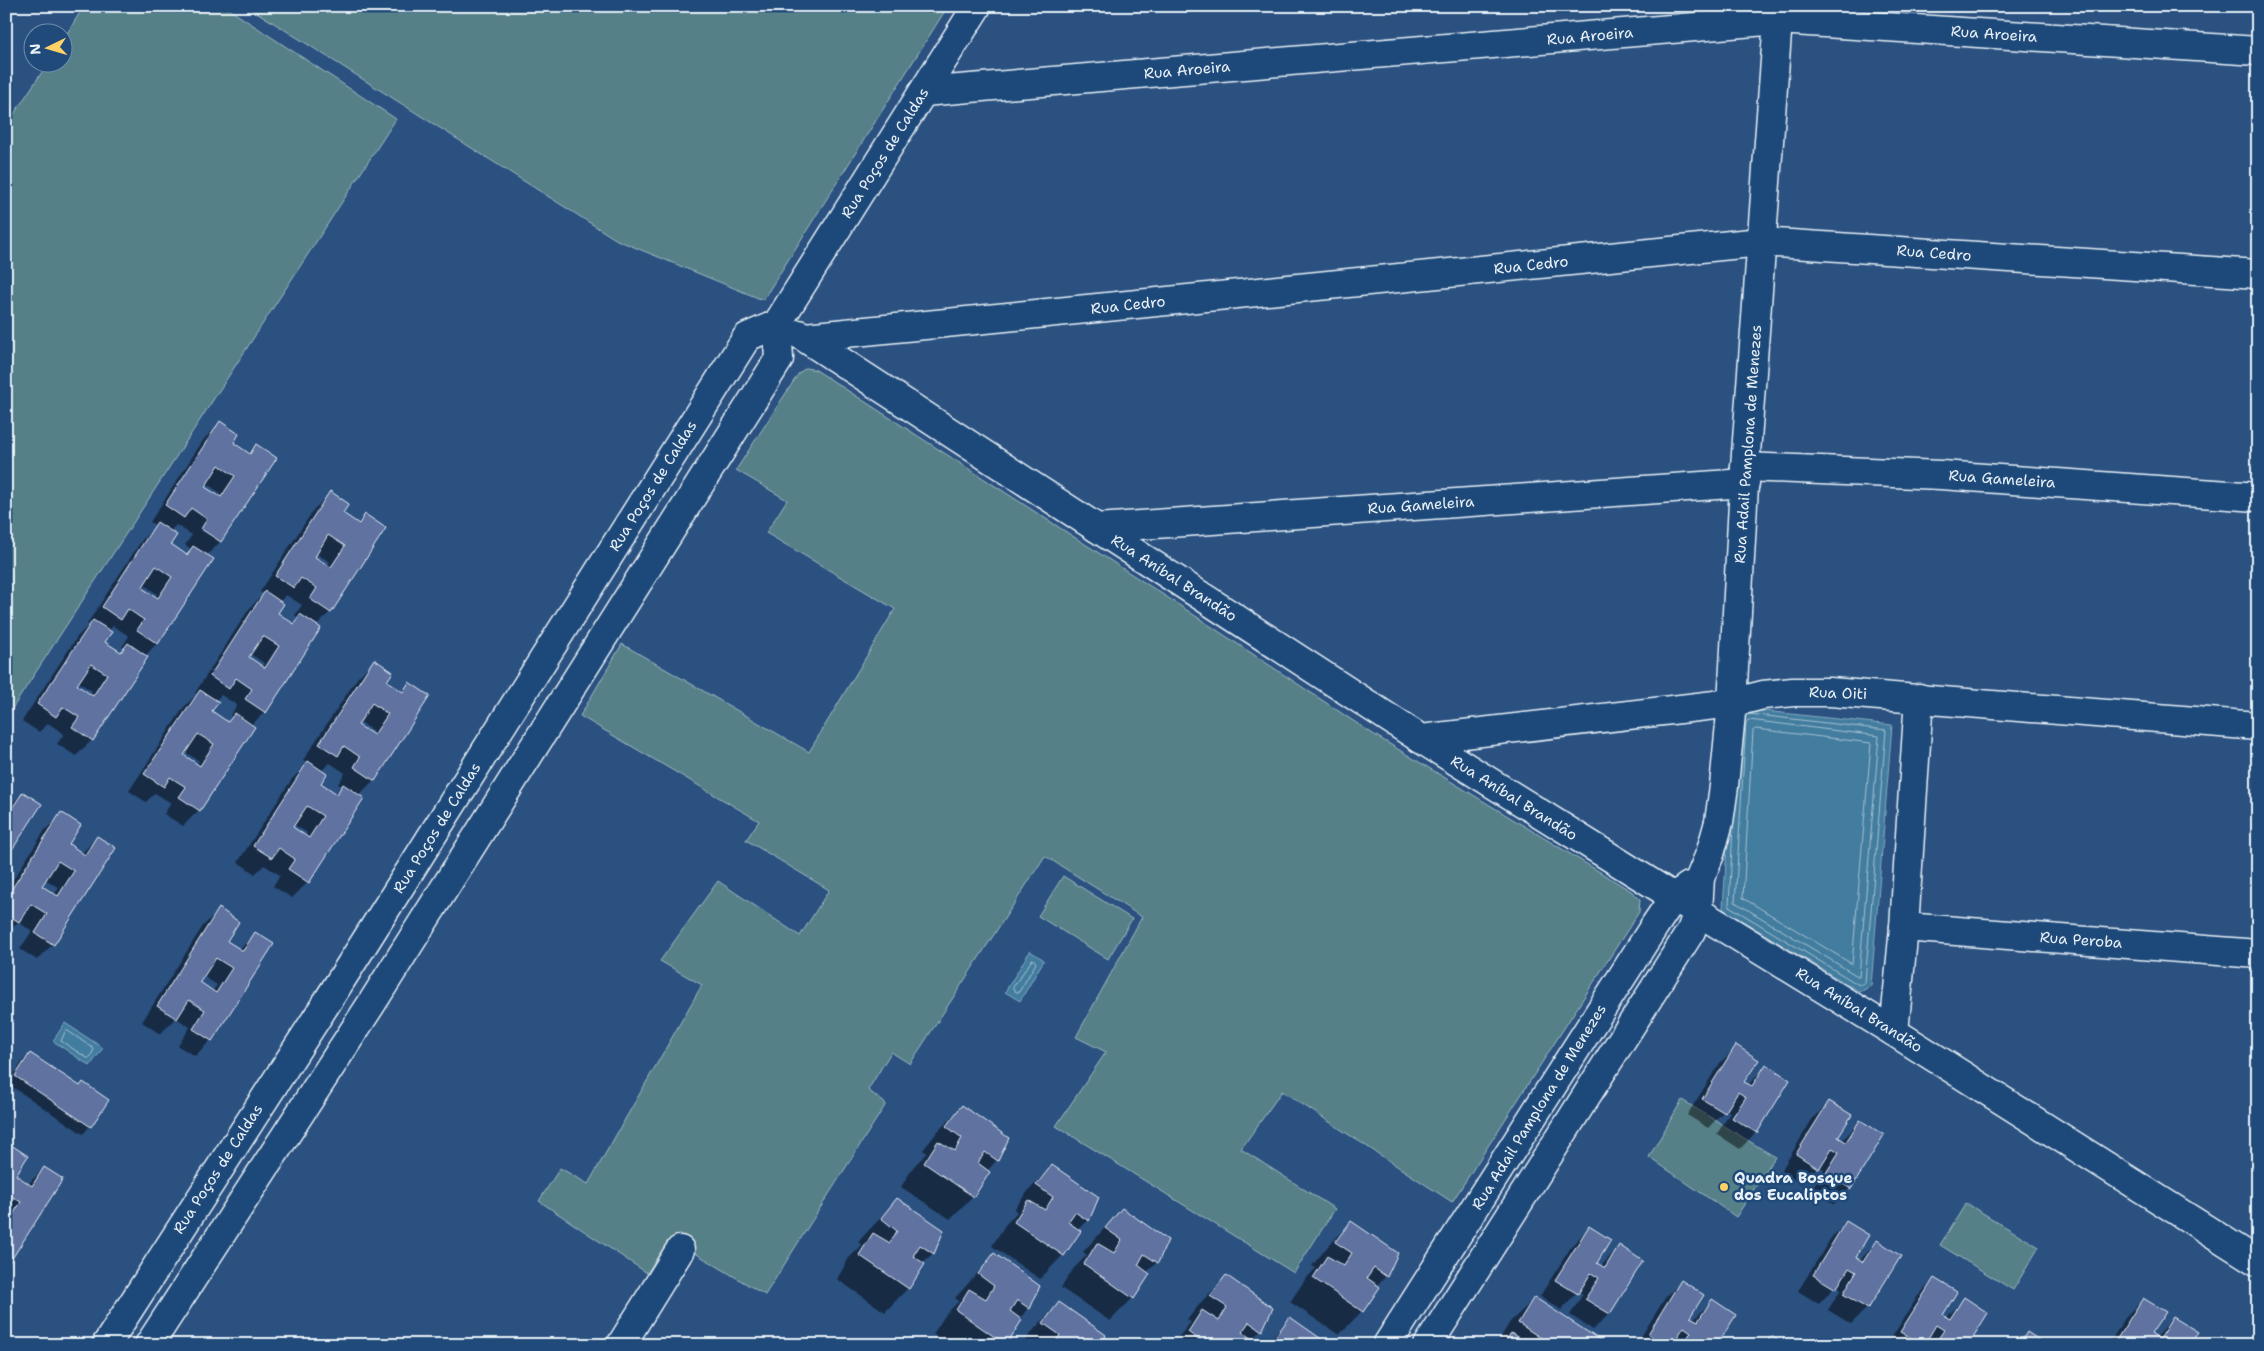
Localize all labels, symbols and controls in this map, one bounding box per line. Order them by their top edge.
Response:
street label: Rua Aroeira [1950,21,2039,47]
north arrow [22,22,72,72]
street label: Rua Aroeira [1546,22,1635,50]
text: N [26,43,44,55]
street label: Rua Aroeira [1143,56,1232,84]
street label: Rua Poços de Caldas [837,84,933,222]
street label: Rua Cedro [1896,240,1972,266]
street label: Rua Cedro [1493,251,1569,279]
street label: Rua Cedro [1090,291,1166,319]
street label: Rua Adail Pamplona de Menezes [1730,324,1766,564]
street label: Rua Poços de Caldas [605,417,701,555]
street label: Rua Gameleira [1948,465,2057,493]
street label: Rua Gameleira [1367,491,1476,519]
street label: Rua Aníbal Brandão [1107,530,1241,626]
street label: Rua Oiti [1808,682,1868,704]
street label: Rua Aníbal Brandão [1447,751,1581,845]
street label: Rua Poços de Caldas [389,759,485,897]
street label: Rua Peroba [2039,927,2124,953]
street label: Rua Aníbal Brandão [1792,963,1926,1057]
street label: Rua Adail Pamplona de Menezes [1467,1000,1611,1214]
street label: Rua Poços de Caldas [169,1100,267,1238]
place label: Quadra Bosque dos Eucaliptos [1734,1168,1852,1205]
marker: Quadra Bosque dos Eucaliptos [1718,1181,1730,1193]

